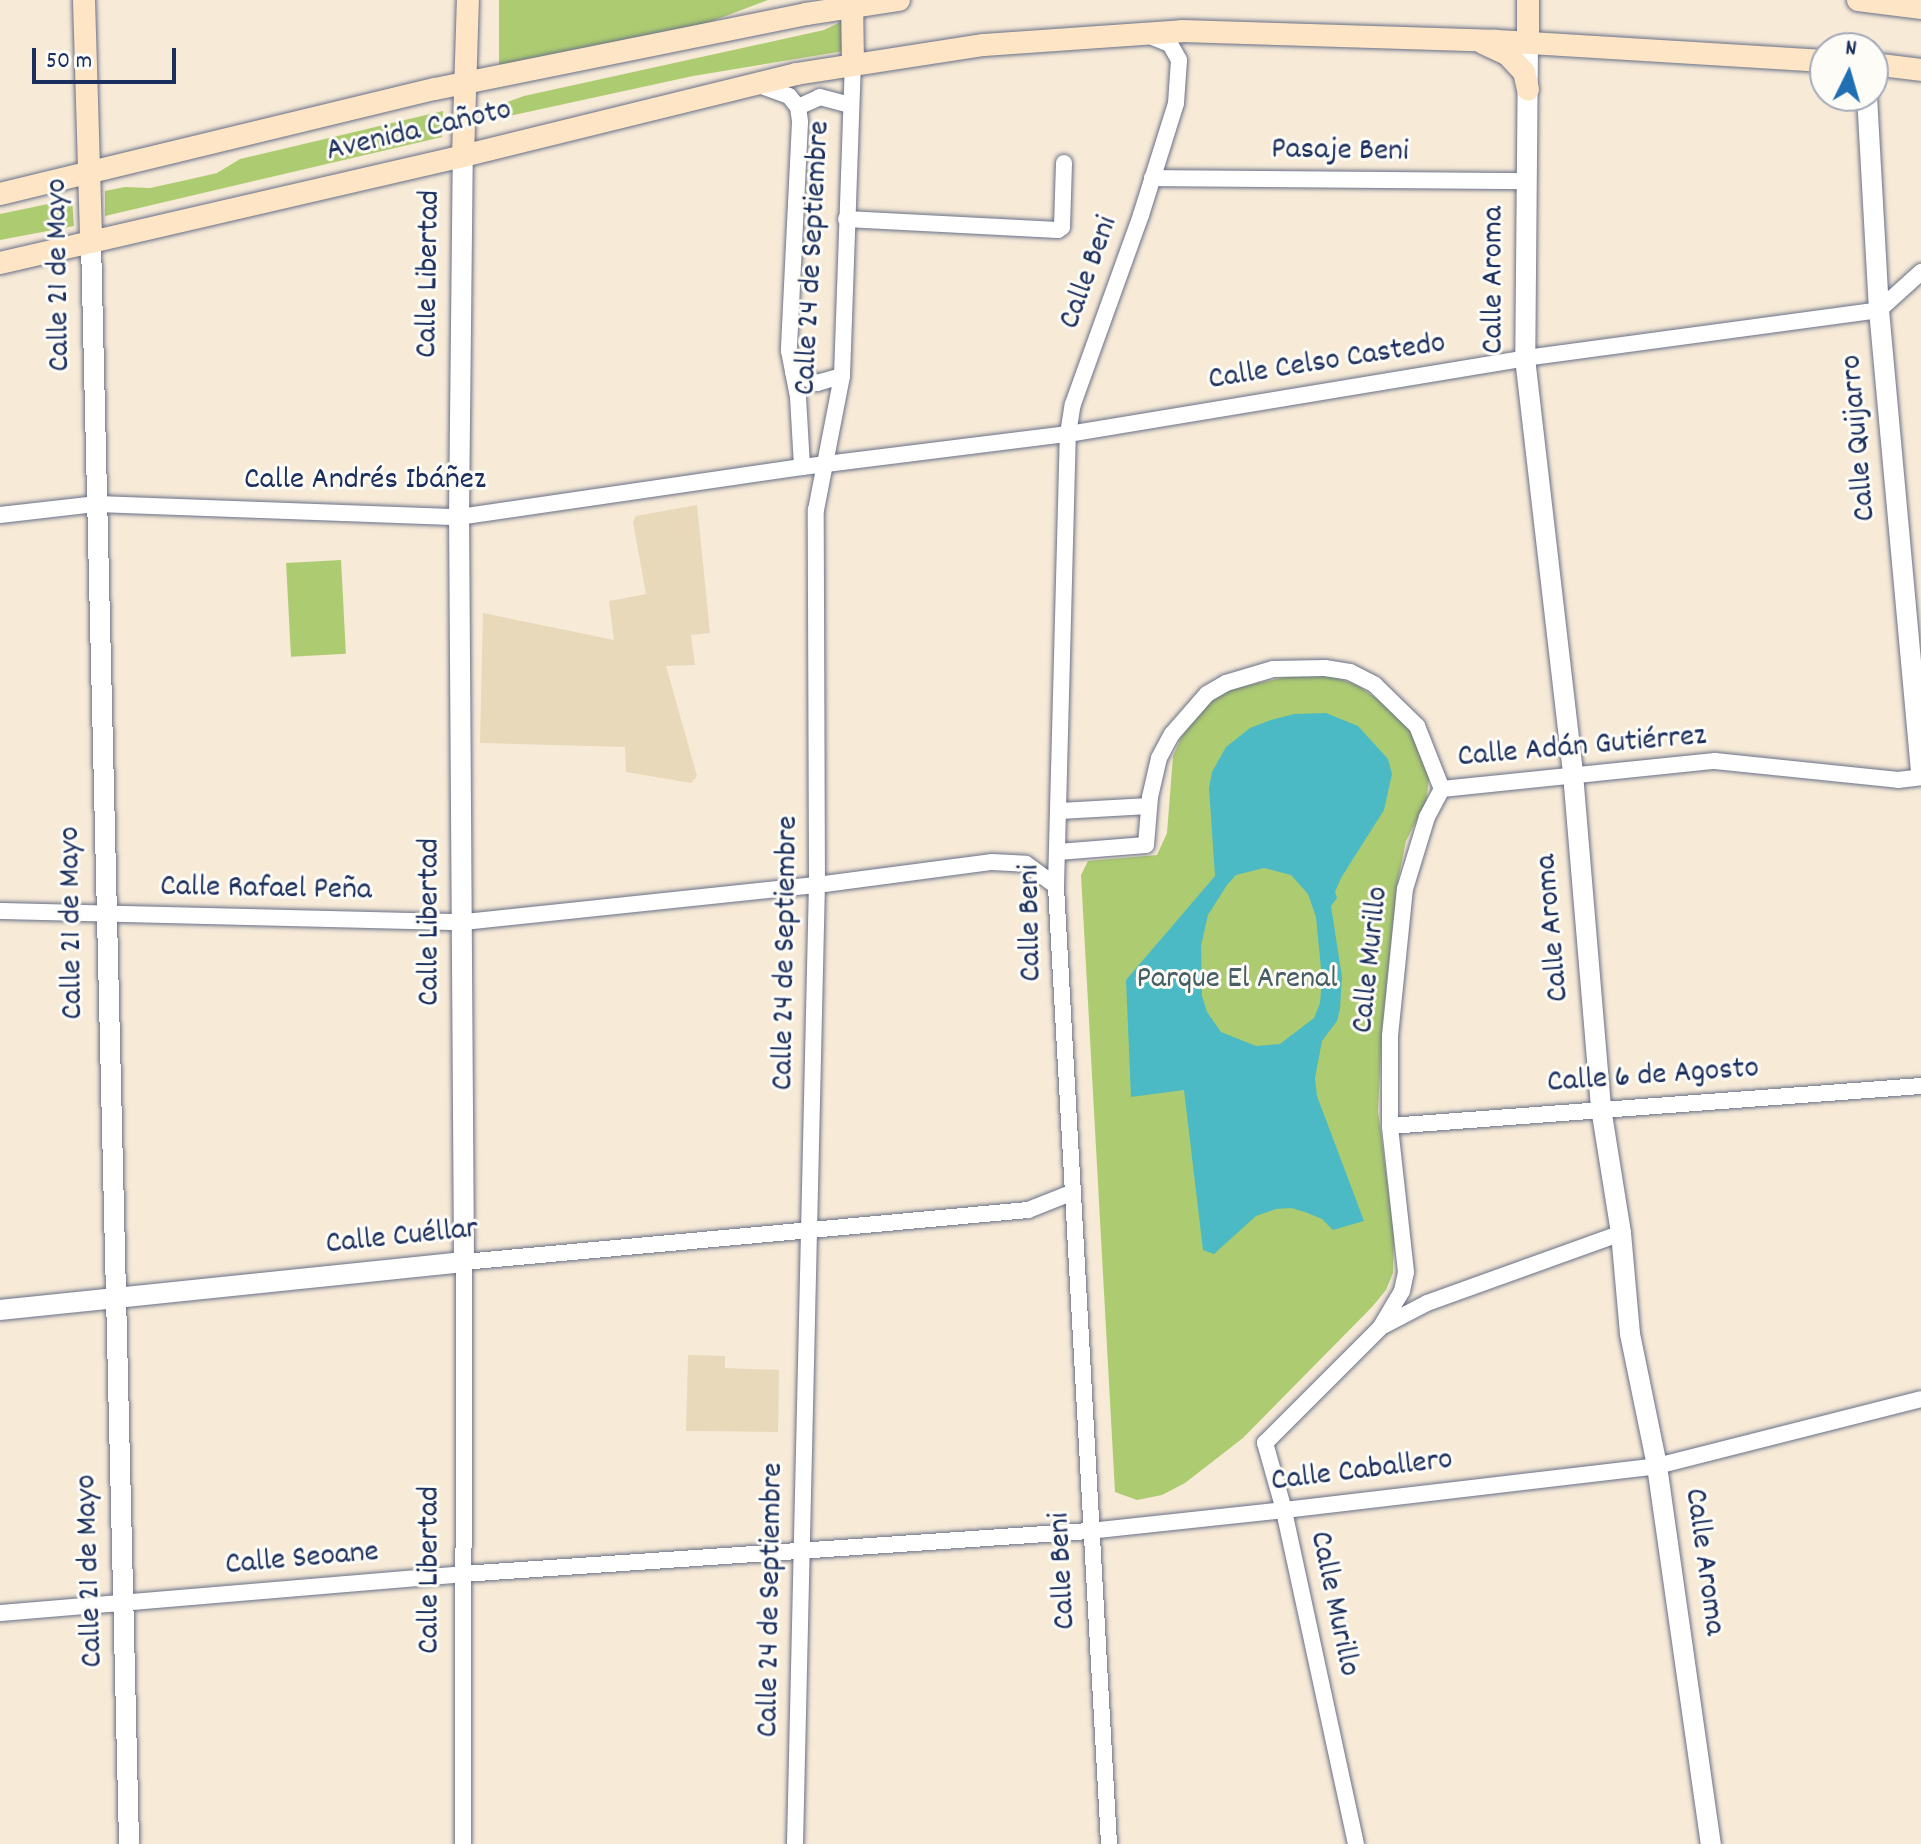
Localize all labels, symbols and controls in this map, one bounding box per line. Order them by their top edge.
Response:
scale bar [36,32,180,82]
north arrow [1809,32,1889,112]
text: N [1844,34,1858,66]
text: 50 m [46,45,92,79]
street label: Avenida Cañoto [323,92,515,172]
street label: Calle 24 de Septiembre [788,120,840,396]
street label: Pasaje Beni [1271,132,1409,172]
street label: Calle 21 de Mayo [39,178,81,372]
street label: Calle Libertad [409,190,451,358]
street label: Calle Aroma [1476,206,1514,354]
street label: Calle Beni [1052,211,1128,335]
street label: Calle Celso Castedo [1206,325,1448,401]
street label: Calle Quijarro [1834,353,1886,523]
street label: Calle Andrés Ibáñez [244,462,486,500]
street label: Calle Adán Gutiérrez [1456,718,1708,778]
street label: Calle 24 de Septiembre [765,815,809,1091]
street label: Calle 21 de Mayo [52,826,94,1020]
street label: Calle Libertad [412,838,450,1006]
street label: Calle Aroma [1528,853,1580,1003]
street label: Calle Beni [1012,864,1052,982]
street label: Calle Rafael Peña [160,869,372,911]
street label: Calle Murillo [1345,885,1399,1035]
park label: Parque El Arenal [1136,961,1338,999]
street label: Calle 6 de Agosto [1546,1050,1760,1104]
street label: Calle Cuéllar [324,1211,480,1265]
street label: Calle Caballero [1269,1442,1455,1502]
street label: Calle 24 de Septiembre [750,1462,794,1738]
street label: Calle 21 de Mayo [68,1474,114,1668]
street label: Calle Libertad [412,1486,450,1654]
street label: Calle Aroma [1674,1486,1732,1638]
street label: Calle Beni [1042,1511,1086,1631]
street label: Calle Murillo [1299,1528,1367,1680]
street label: Calle Seoane [224,1534,380,1586]

